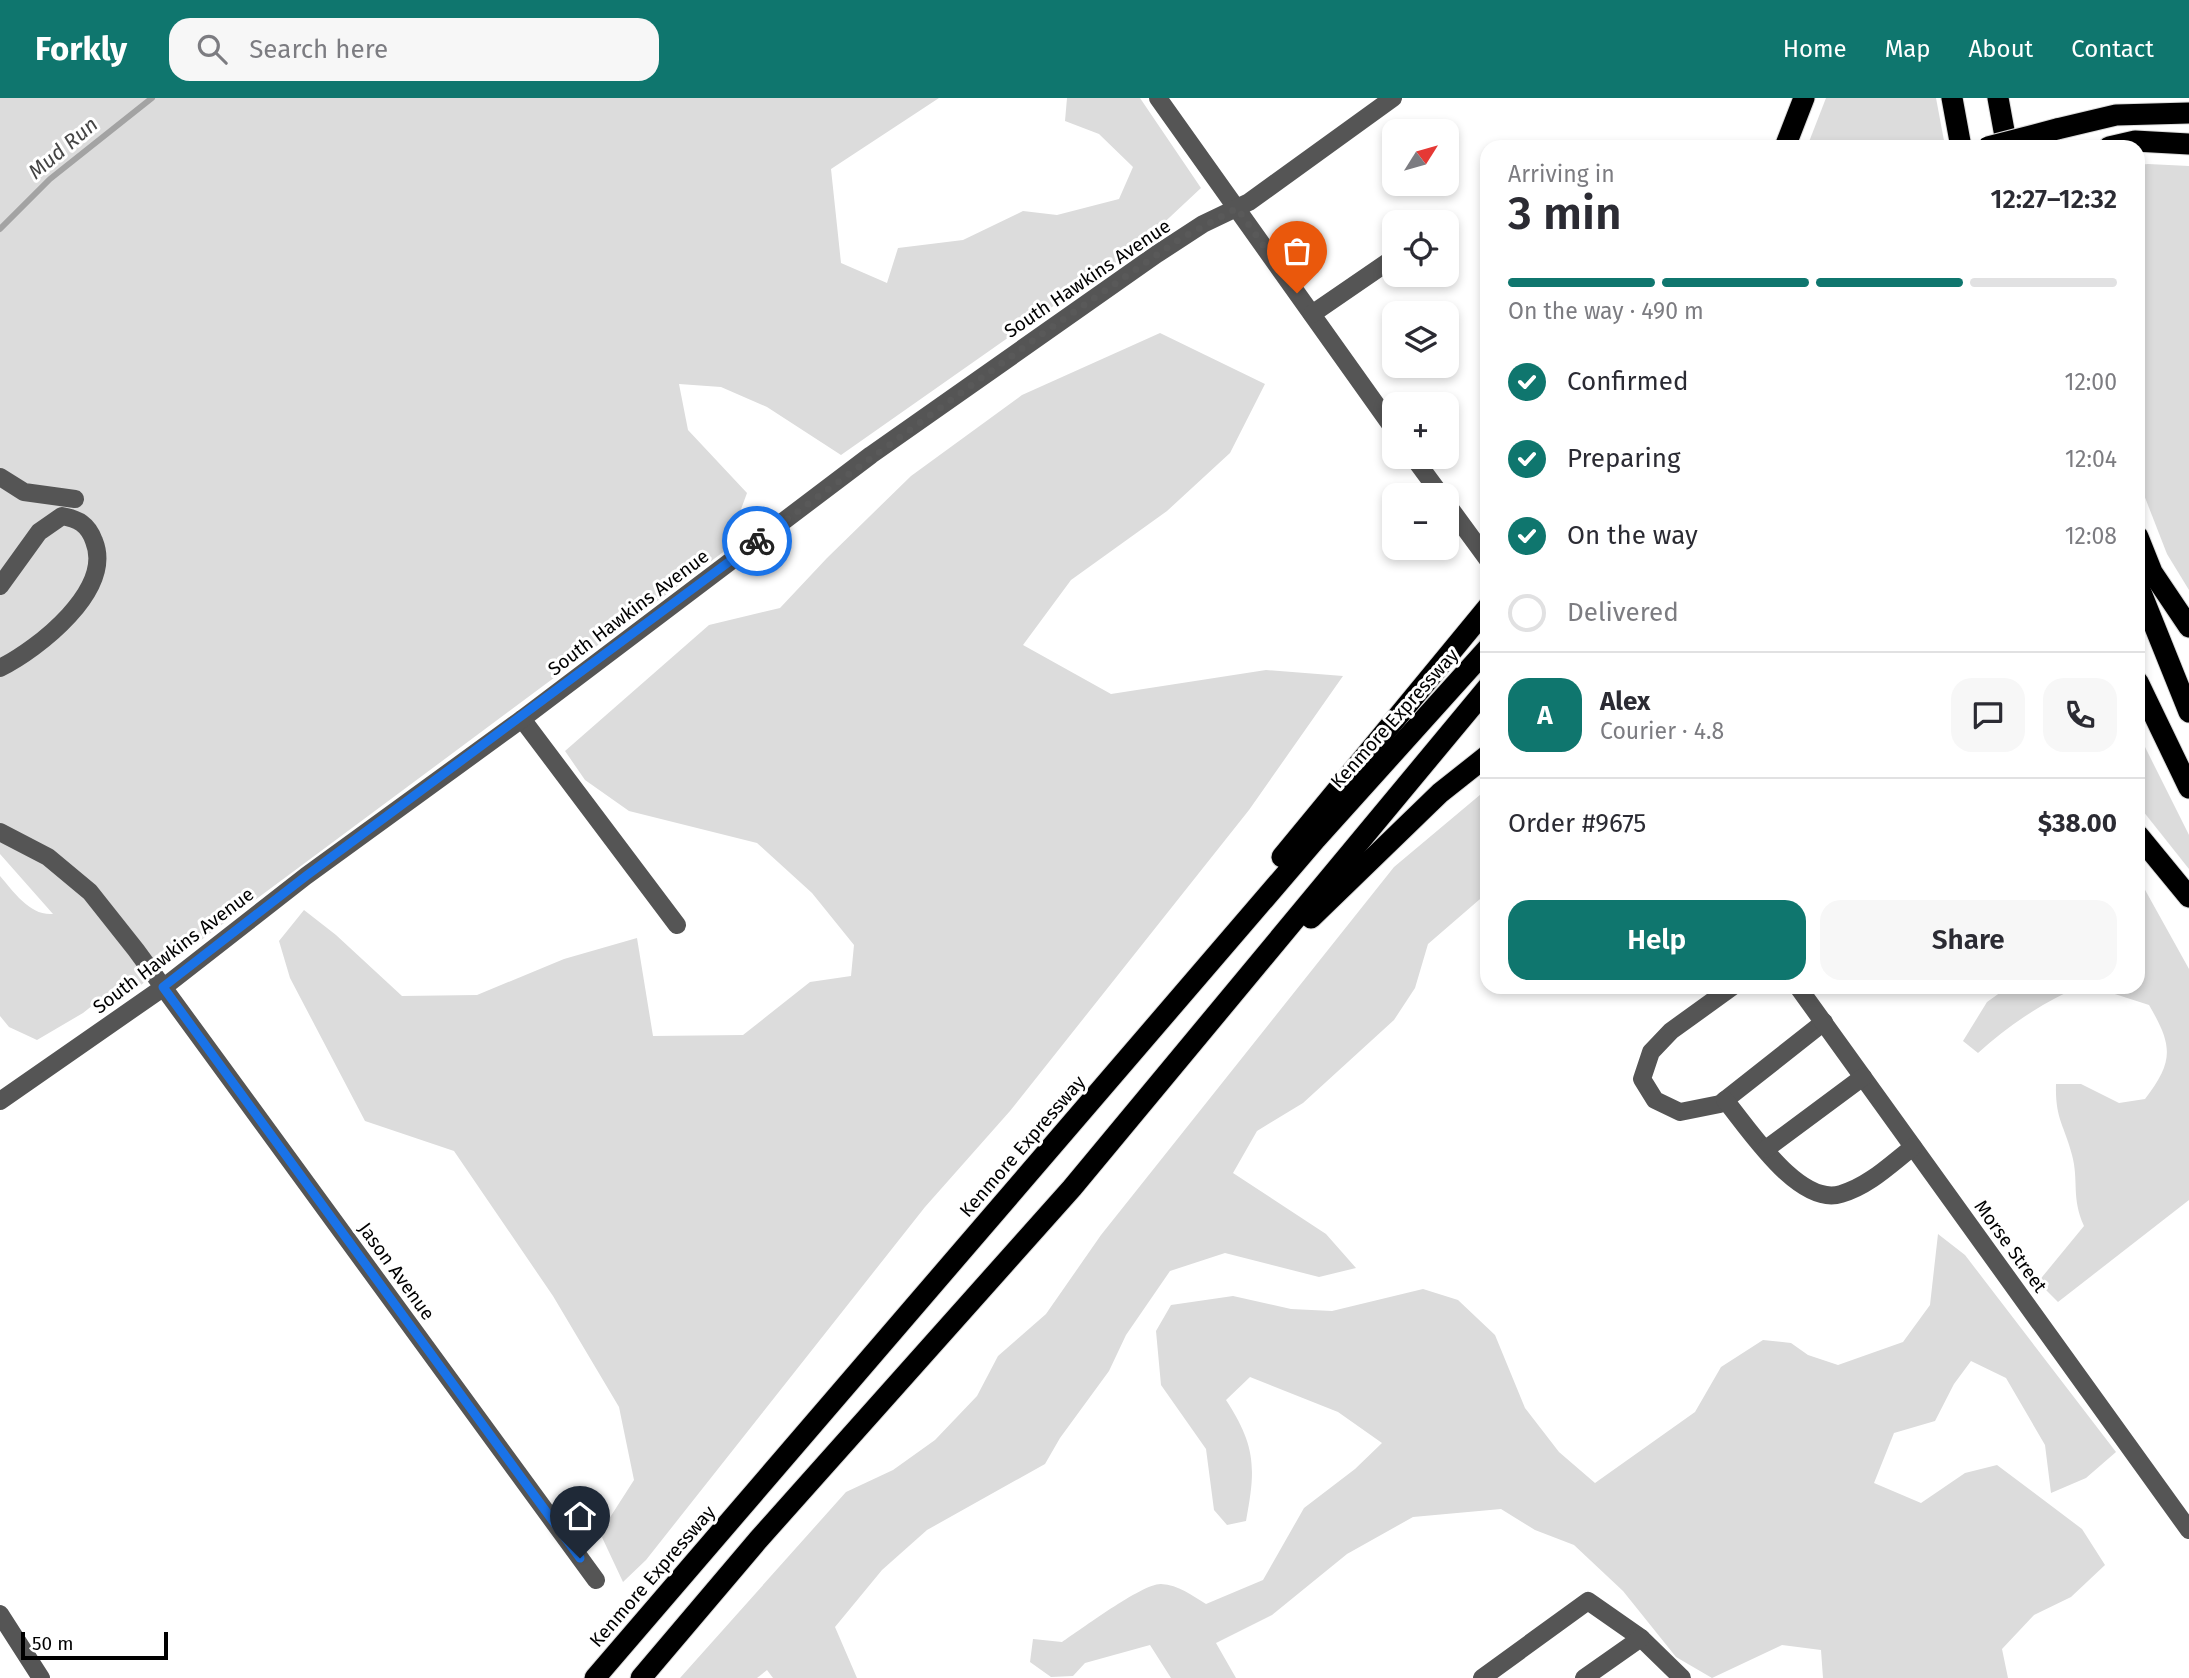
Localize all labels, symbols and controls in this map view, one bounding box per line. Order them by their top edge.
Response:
search box [169,18,659,81]
text: Forkly [35,29,127,69]
icon: search [193,30,231,68]
text: Search here [249,34,388,65]
text: Home [1783,35,1847,63]
text: Map [1885,35,1931,63]
text: About [1969,35,2033,63]
text: Contact [2071,35,2154,63]
water label: Mud Run [23,111,103,185]
north arrow [1382,119,1460,196]
map controls [1382,119,1459,560]
text: Arriving in [1508,160,1615,188]
text: 12:27–12:32 [1991,184,2117,215]
text: 3 min [1508,186,1622,241]
button: locate [1382,210,1459,287]
street label: South Hawkins Avenue [1000,214,1175,343]
pin [1267,221,1327,293]
icon: bag [1278,232,1316,270]
text: On the way · 490 m [1508,297,1704,325]
button: layers [1382,301,1459,378]
icon: check [1508,363,1546,401]
text: Confirmed [1567,366,1688,397]
text: 12:00 [2064,368,2117,396]
button: + [1382,392,1459,469]
icon: check [1508,440,1546,478]
text: Preparing [1567,443,1680,474]
text: 12:04 [2065,445,2117,473]
button: − [1382,483,1459,560]
courier [722,506,792,576]
icon: check [1508,517,1546,555]
text: On the way [1567,520,1698,551]
icon: bike [738,522,776,560]
text: 12:08 [2065,522,2117,550]
street label: South Hawkins Avenue [543,544,713,680]
text: Delivered [1567,597,1679,628]
street label: Kenmore Expressway [1326,643,1464,793]
button: chat [1951,678,2025,752]
button: phone [2043,678,2117,752]
text: Alex [1600,686,1650,717]
text: A [1537,700,1553,731]
text: Courier · 4.8 [1600,717,1724,745]
text: Order #9675 [1508,808,1646,839]
text: $38.00 [2038,808,2117,839]
street label: South Hawkins Avenue [88,882,258,1018]
button: Help [1508,900,1806,980]
button: Share [1820,900,2117,980]
street label: Kenmore Expressway [955,1070,1091,1222]
street label: Morse Street [1969,1196,2052,1297]
street label: Jason Avenue [353,1218,440,1325]
pin [550,1486,610,1558]
icon: home [561,1497,599,1535]
street label: Kenmore Expressway [585,1500,721,1652]
scale bar [21,1629,168,1661]
text: 50 m [32,1632,73,1655]

